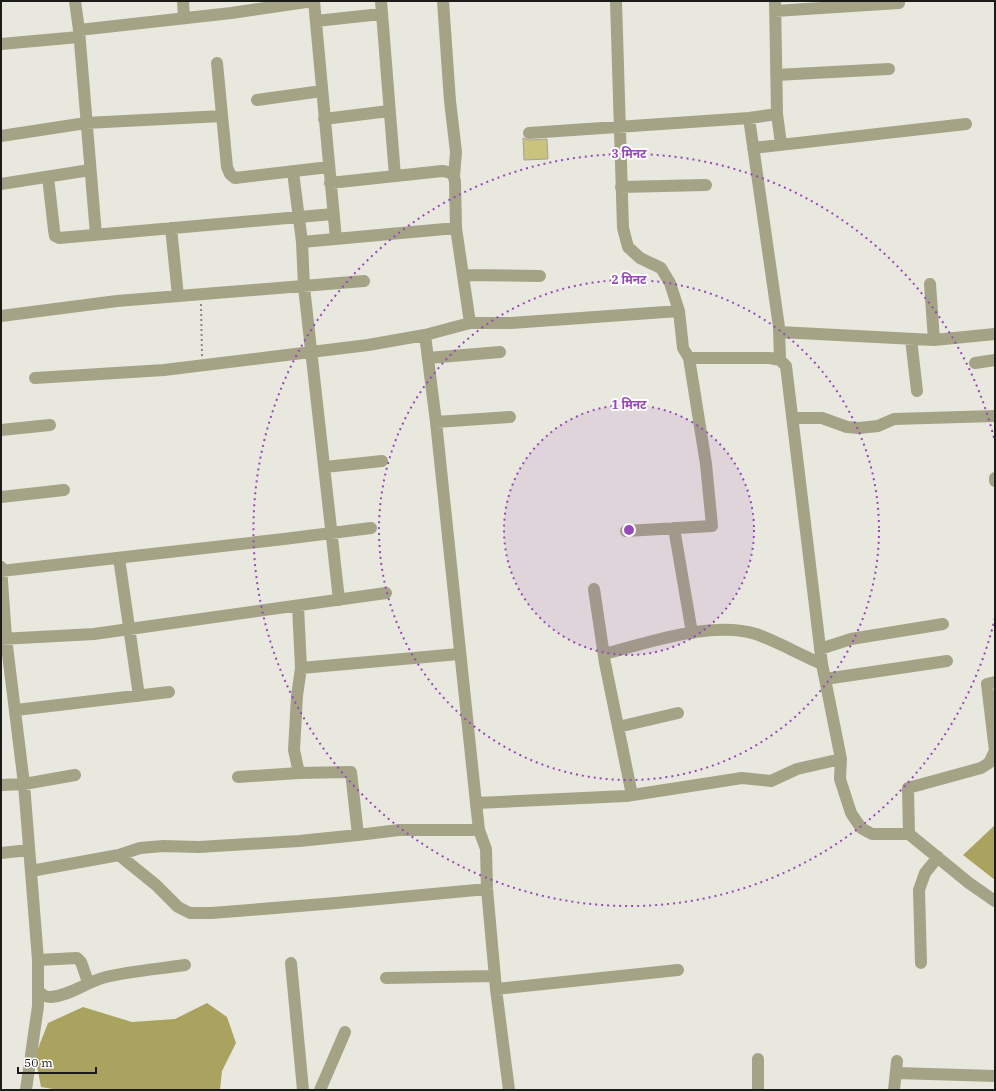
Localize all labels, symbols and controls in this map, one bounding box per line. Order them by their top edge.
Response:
text: 3 मिनट [611,146,647,161]
text: 2 मिनट [611,272,647,287]
text: 1 मिनट [611,397,647,412]
centre of rings [622,523,636,537]
scale bar [18,1049,96,1075]
text: 50 m [24,1055,53,1070]

